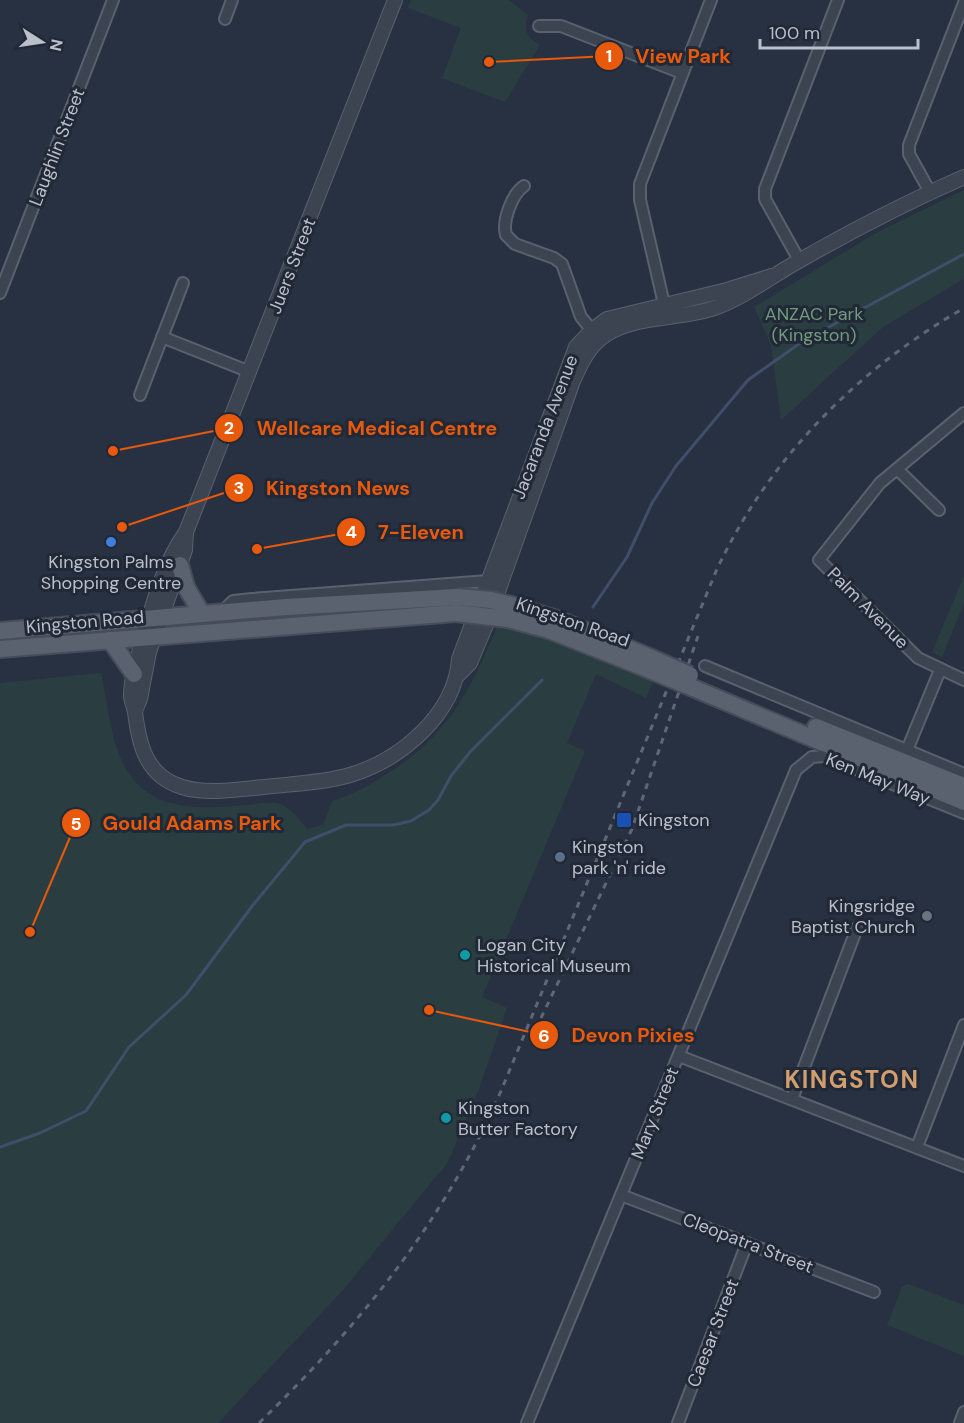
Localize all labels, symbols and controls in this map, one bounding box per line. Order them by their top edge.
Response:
north arrow [12,12,72,72]
scale bar [760,12,918,50]
text: 100 m [769,21,820,45]
text: N [45,37,68,53]
callout: View Park [594,37,743,75]
text: View Park [635,43,731,69]
text: 1 [606,44,612,68]
street label: Laughlin Street [23,85,91,209]
street label: Juers Street [263,215,321,317]
park label: ANZAC Park (Kingston) [765,302,863,347]
street label: Jacaranda Avenue [506,351,584,503]
callout: Wellcare Medical Centre [214,409,509,447]
text: Wellcare Medical Centre [257,415,497,441]
text: 2 [224,416,234,440]
callout: Kingston News [224,469,422,507]
text: Kingston News [266,475,410,501]
text: 3 [234,476,244,500]
callout: 7-Eleven [336,513,476,551]
text: 7-Eleven [378,519,464,545]
text: 4 [345,520,357,544]
marker: Kingston Palms Shopping Centre [104,535,118,549]
place label: Kingston Palms Shopping Centre [41,550,181,595]
street label: Palm Avenue [822,562,914,654]
street label: Kingston Road [513,591,633,653]
street label: Kingston Road [25,605,145,639]
street label: Ken May Way [822,747,934,811]
callout: Gould Adams Park [61,804,294,842]
place label: Kingston [638,808,710,832]
text: Gould Adams Park [102,810,282,836]
marker: Kingston [615,811,633,829]
text: 5 [70,812,82,836]
place label: Kingston park 'n' ride [572,835,666,880]
marker: Kingston park 'n' ride [553,850,567,864]
place label: Kingsridge Baptist Church [791,894,915,939]
marker: Kingsridge Baptist Church [920,909,934,923]
place label: Logan City Historical Museum [477,933,631,978]
marker: Logan City Historical Museum [458,948,472,962]
callout: Devon Pixies [529,1016,706,1054]
text: Devon Pixies [571,1022,695,1048]
text: 6 [538,1024,550,1048]
street label: Mary Street [626,1063,684,1163]
district label: KINGSTON [785,1064,919,1095]
place label: Kingston Butter Factory [458,1096,578,1141]
marker: Kingston Butter Factory [439,1111,453,1125]
street label: Cleopatra Street [679,1207,817,1279]
street label: Caesar Street [681,1275,745,1391]

